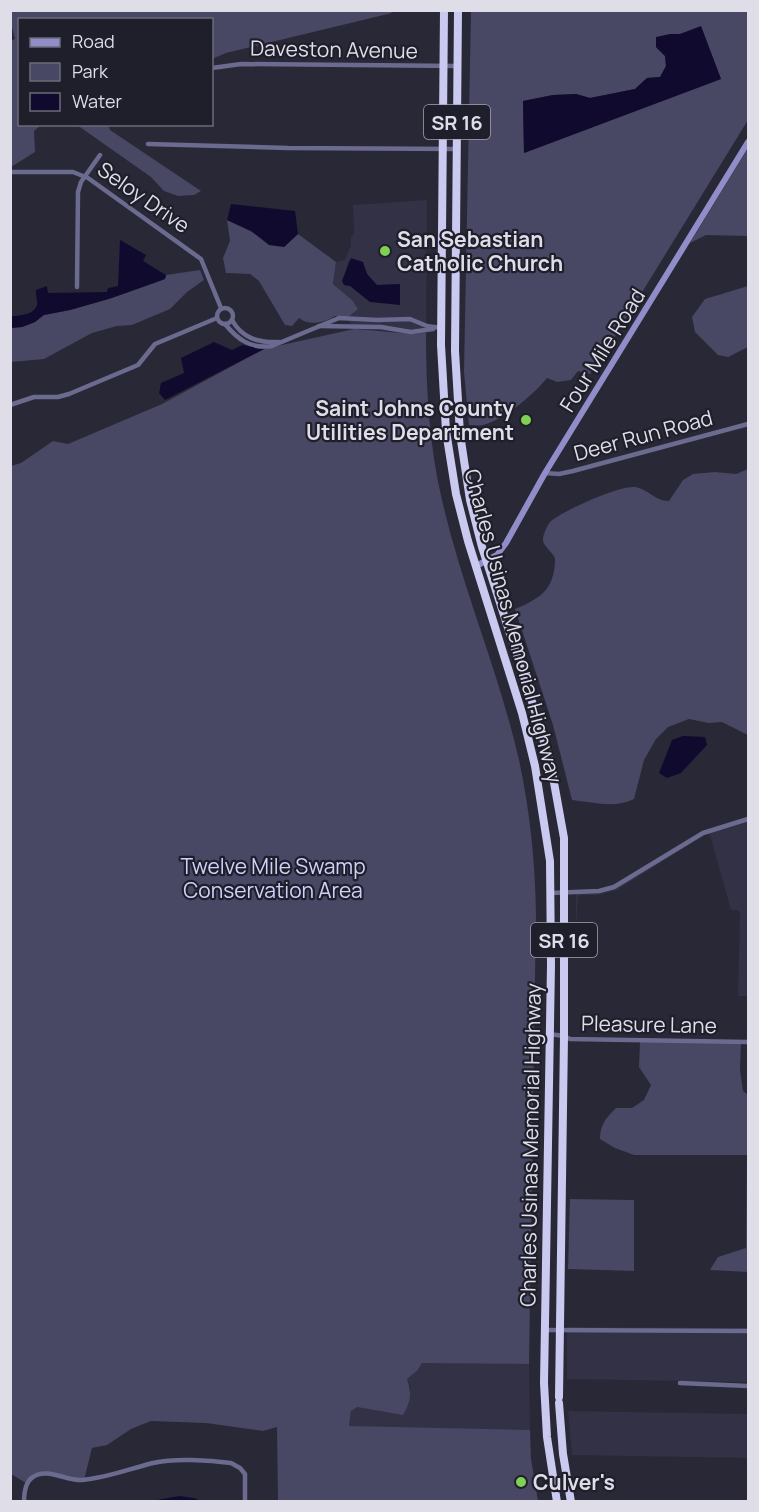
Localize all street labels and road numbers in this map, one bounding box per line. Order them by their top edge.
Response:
street label: Daveston Avenue [250,34,418,64]
road number: SR 16 [424,105,490,139]
street label: Seloy Drive [92,155,196,239]
street label: Four Mile Road [553,283,651,417]
street label: Deer Run Road [571,403,715,467]
street label: Charles Usinas Memorial Highway [459,466,569,786]
road number: SR 16 [531,923,597,957]
street label: Charles Usinas Memorial Highway [513,983,547,1307]
street label: Pleasure Lane [581,1009,717,1039]

